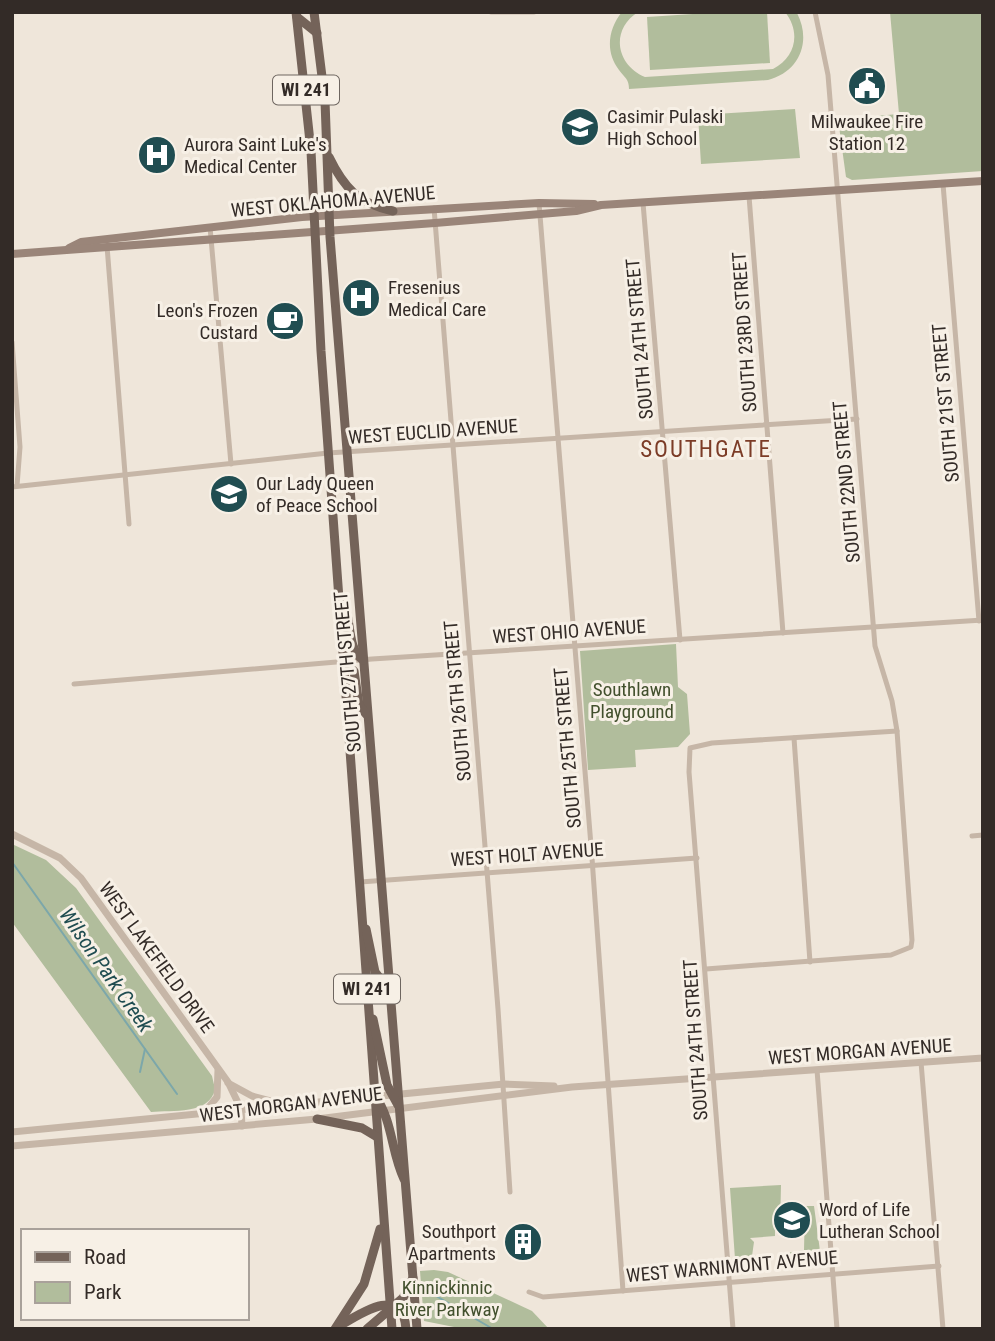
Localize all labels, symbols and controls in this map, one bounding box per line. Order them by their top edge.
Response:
public building icon: Milwaukee Fire Station 12 [846,65,888,107]
road number: WI 241 [273,76,339,104]
place label: Casimir Pulaski High School [607,105,723,150]
school or university icon: Casimir Pulaski High School [559,106,601,148]
place label: Milwaukee Fire Station 12 [811,110,923,155]
place label: Aurora Saint Luke's Medical Center [184,133,327,178]
hospital icon: Aurora Saint Luke's Medical Center [136,134,178,176]
street label: WEST OKLAHOMA AVENUE [230,181,436,222]
street label: SOUTH 23RD STREET [727,251,762,413]
street label: SOUTH 24TH STREET [621,257,658,420]
place label: Fresenius Medical Care [388,276,486,321]
hospital icon: Fresenius Medical Care [340,277,382,319]
place label: Leon's Frozen Custard [156,299,258,344]
cafe icon: Leon's Frozen Custard [264,300,306,342]
street label: SOUTH 21ST STREET [927,323,964,483]
street label: SOUTH 22ND STREET [828,400,865,564]
street label: WEST EUCLID AVENUE [348,414,518,449]
district label: SOUTHGATE [640,436,772,463]
place label: Our Lady Queen of Peace School [256,472,378,517]
school or university icon: Our Lady Queen of Peace School [208,473,250,515]
street label: SOUTH 27TH STREET [329,590,366,753]
street label: WEST OHIO AVENUE [492,615,646,648]
street label: SOUTH 26TH STREET [439,619,476,782]
street label: SOUTH 25TH STREET [549,666,586,829]
park label: Southlawn Playground [590,678,674,723]
street label: WEST HOLT AVENUE [450,838,604,871]
street label: WEST LAKEFIELD DRIVE [94,877,219,1037]
water label: Wilson Park Creek [54,903,158,1037]
street label: SOUTH 24TH STREET [678,958,713,1121]
road number: WI 241 [334,974,400,1004]
street label: WEST MORGAN AVENUE [767,1034,953,1069]
street label: WEST MORGAN AVENUE [198,1082,384,1127]
place label: Word of Life Lutheran School [819,1198,940,1243]
school or university icon: Word of Life Lutheran School [771,1199,813,1241]
place label: Southport Apartments [408,1220,496,1265]
building icon: Southport Apartments [502,1221,544,1263]
legend [21,1229,248,1320]
text: Road [84,1245,126,1269]
street label: WEST WARNIMONT AVENUE [625,1246,839,1287]
park label: Kinnickinnic River Parkway [395,1276,499,1321]
text: Park [84,1280,122,1304]

